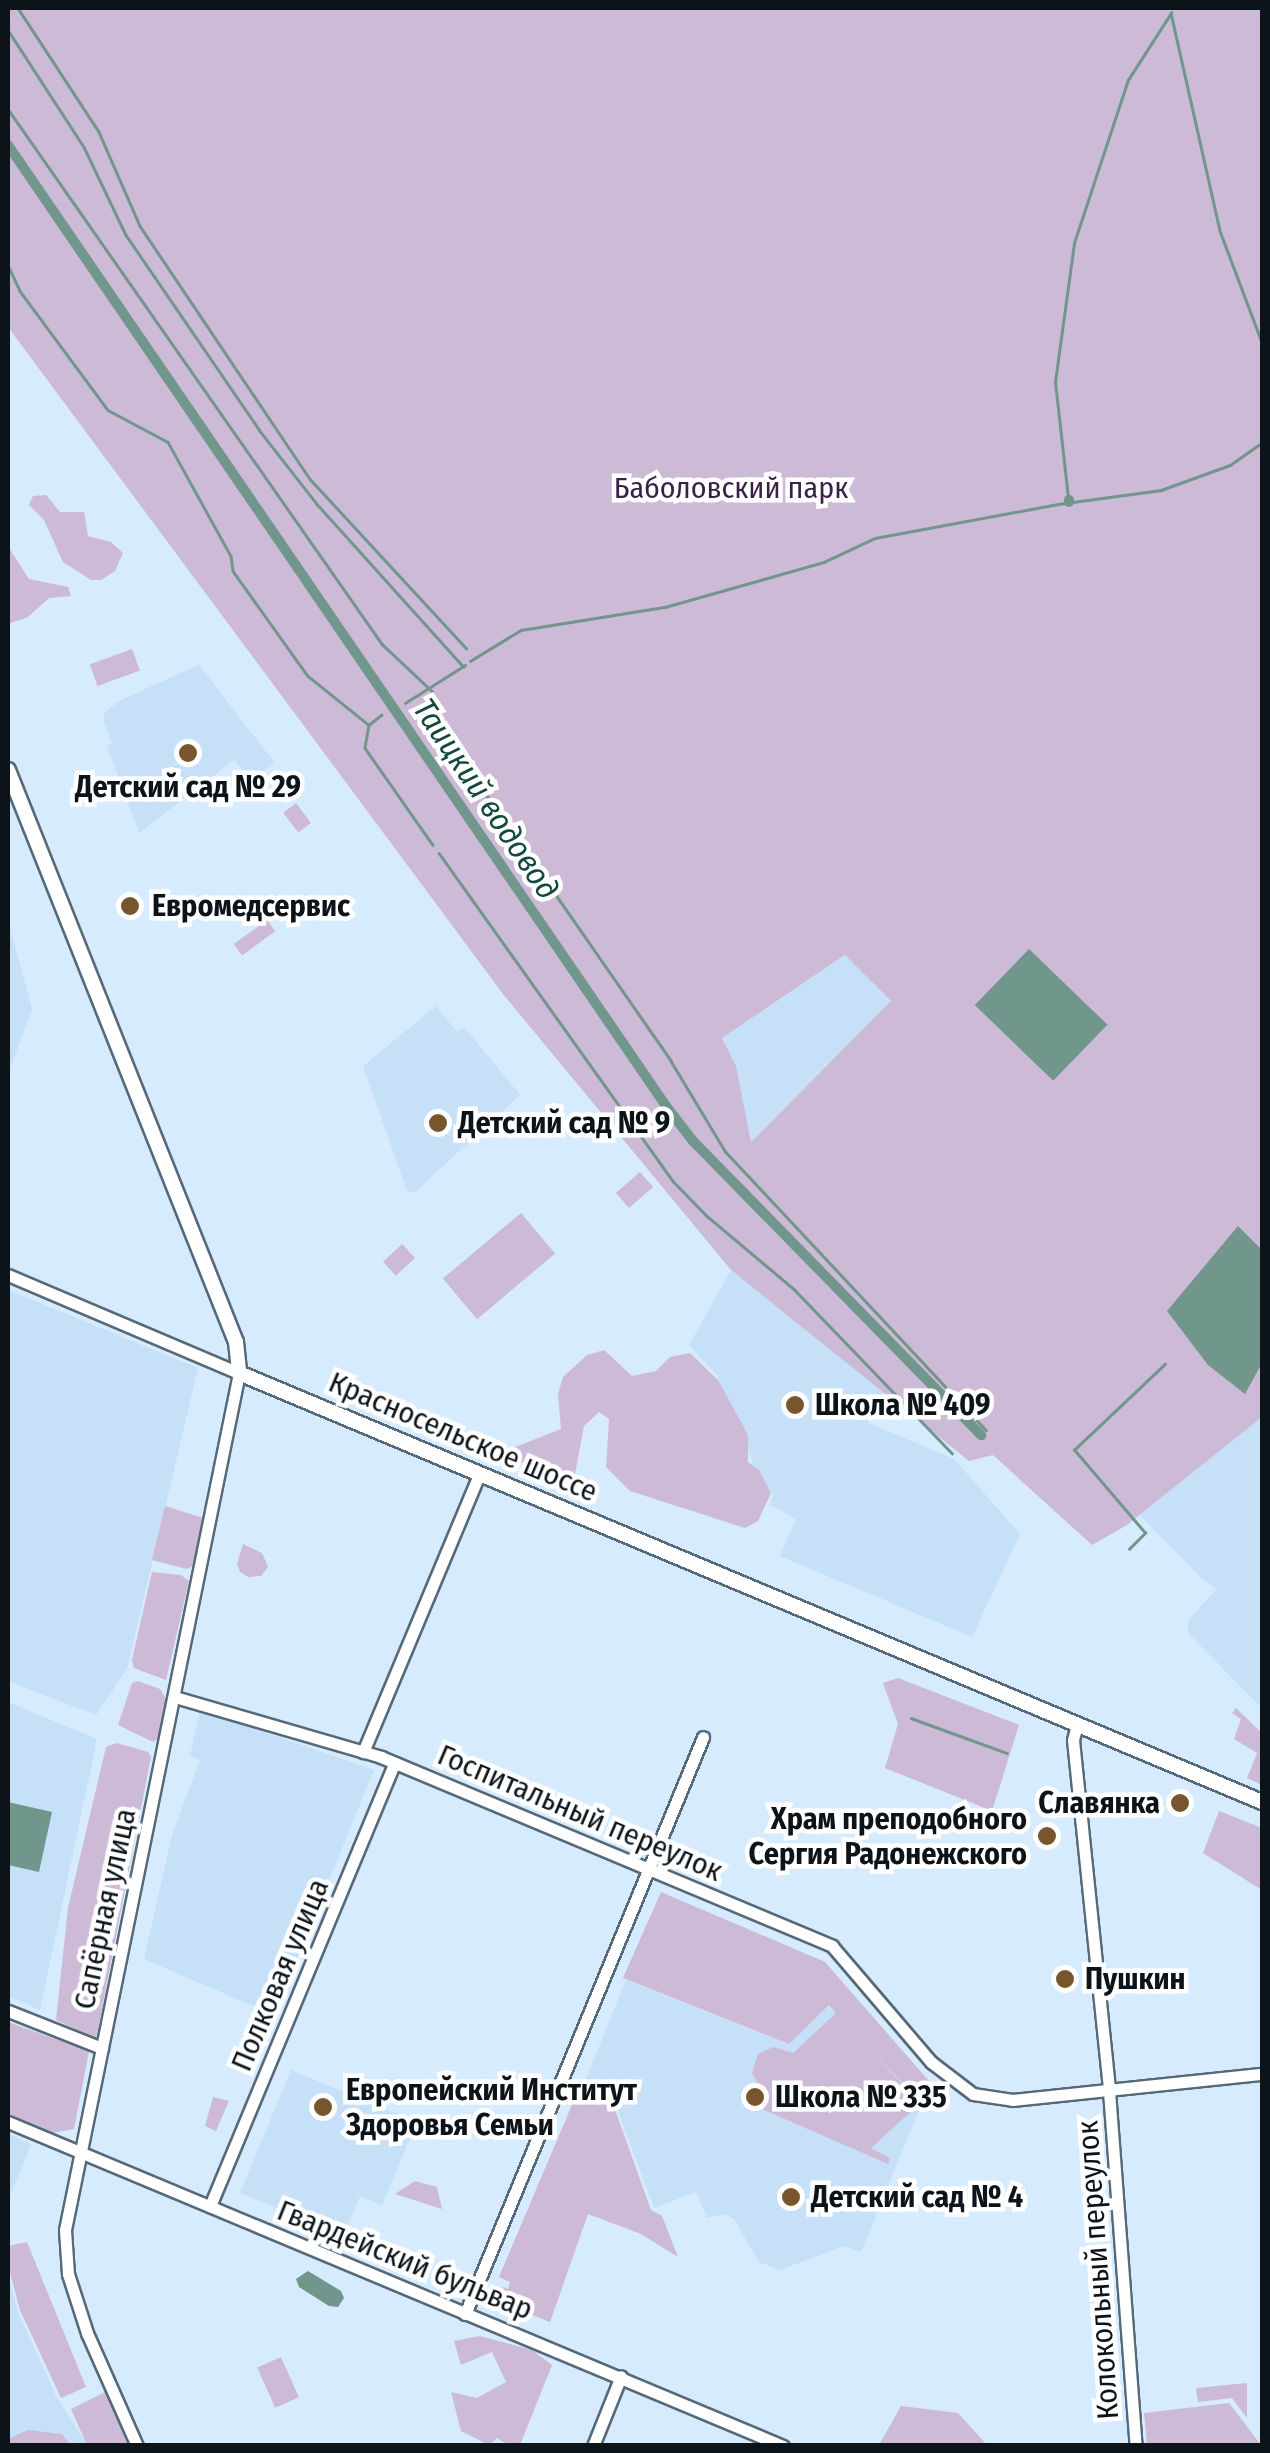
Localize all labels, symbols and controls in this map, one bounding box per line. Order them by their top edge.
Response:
park label: Баболовский парк [614,470,848,506]
water label: Таицкий водовод [405,692,567,906]
marker: Детский сад № 29 [177,742,199,764]
place label: Детский сад № 29 [75,769,301,805]
place label: Евромедсервис [152,888,350,924]
marker: Евромедсервис [117,893,143,919]
place label: Детский сад № 9 [458,1105,670,1141]
marker: Детский сад № 9 [427,1112,449,1134]
street label: Красносельское шоссе [323,1364,603,1510]
place label: Школа № 409 [815,1387,991,1423]
marker: Школа № 409 [784,1394,806,1416]
street label: Госпитальный переулок [432,1737,728,1889]
place label: Славянка [1038,1785,1160,1821]
marker: Славянка [1169,1792,1191,1814]
place label: Храм преподобного Сергия Радонежского [749,1801,1027,1872]
street label: Сапёрная улица [66,1805,144,2013]
marker: Храм преподобного Сергия Радонежского [1036,1825,1058,1847]
street label: Полковая улица [223,1874,337,2076]
place label: Пушкин [1085,1961,1185,1997]
marker: Пушкин [1054,1968,1076,1990]
place label: Европейский Институт Здоровья Семьи [346,2072,637,2142]
place label: Школа № 335 [775,2079,947,2115]
marker: Школа № 335 [744,2086,766,2108]
marker: Европейский Институт Здоровья Семьи [310,2094,336,2120]
street label: Колокольный переулок [1070,2119,1126,2421]
place label: Детский сад № 4 [811,2179,1023,2215]
marker: Детский сад № 4 [780,2186,802,2208]
street label: Гвардейский бульвар [272,2192,538,2328]

